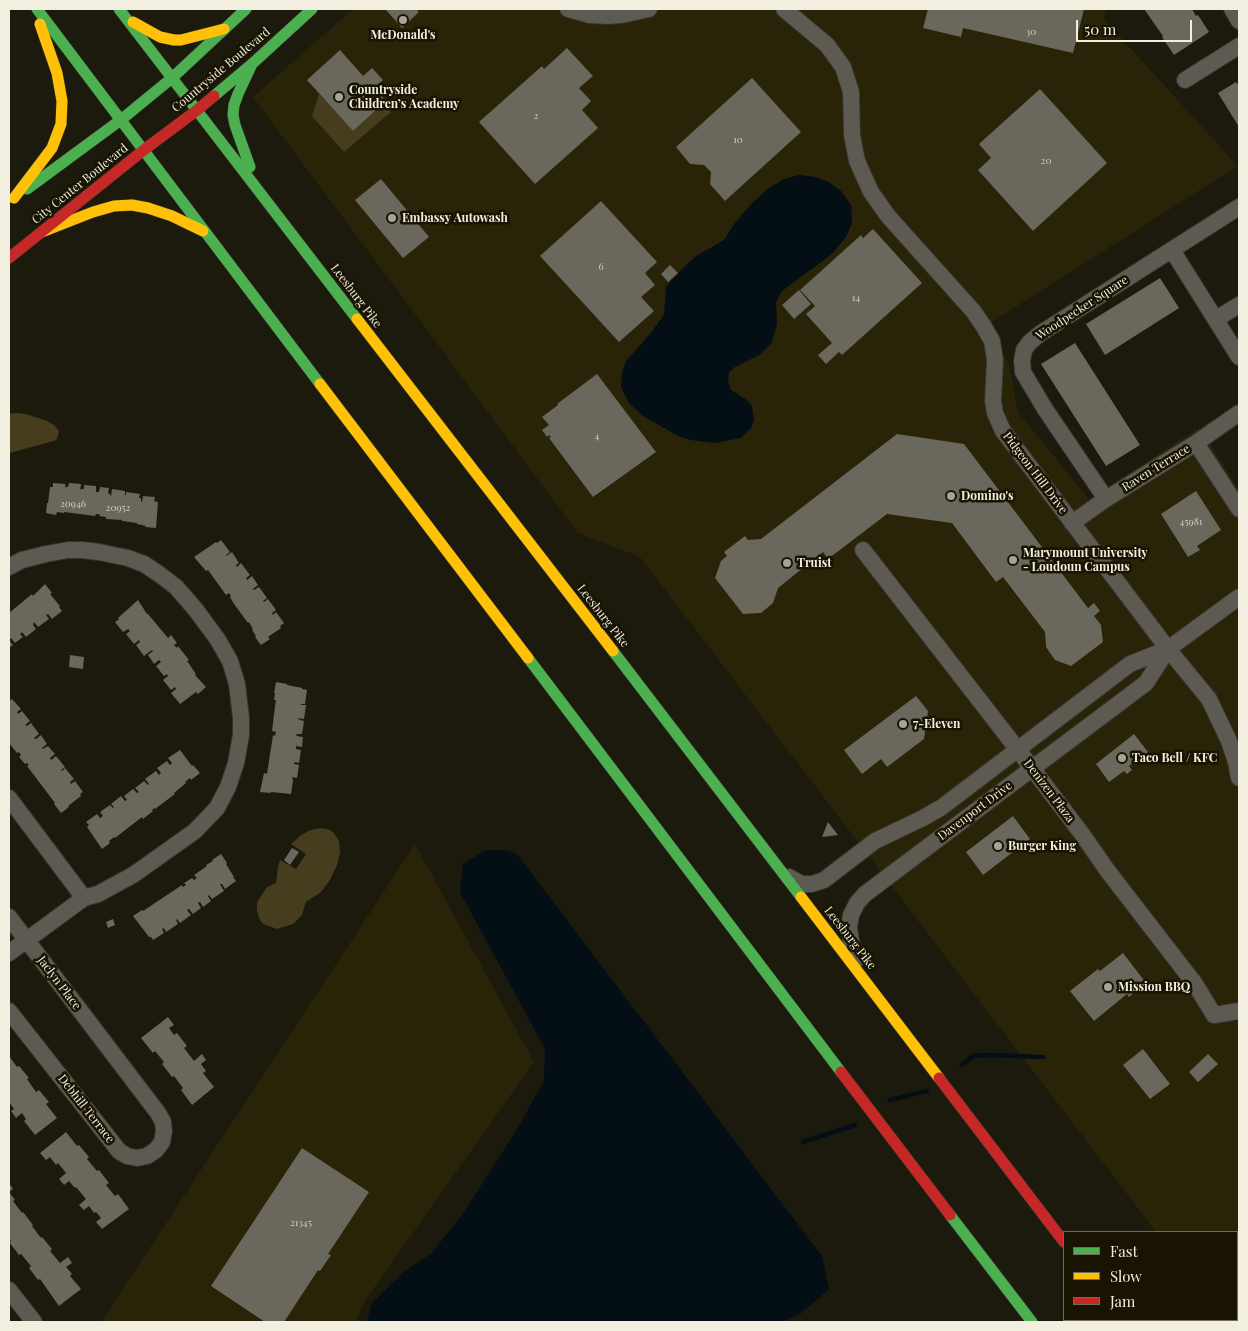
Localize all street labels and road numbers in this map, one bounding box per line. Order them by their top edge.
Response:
street label: Countryside Boulevard [169,25,273,115]
street label: City Center Boulevard [29,141,131,227]
street label: Leesburg Pike [327,261,385,331]
street label: Woodpecker Square [1033,273,1131,343]
street label: Pidgeon Hill Drive [1000,429,1070,517]
street label: Raven Terrace [1119,441,1193,495]
street label: Leesburg Pike [574,582,632,650]
street label: Denizen Plaza [1021,757,1077,825]
street label: Davenport Drive [935,778,1015,844]
street label: Leesburg Pike [821,904,879,972]
street label: Jaclyn Place [34,953,84,1013]
street label: Debhill Terrace [55,1072,117,1146]

